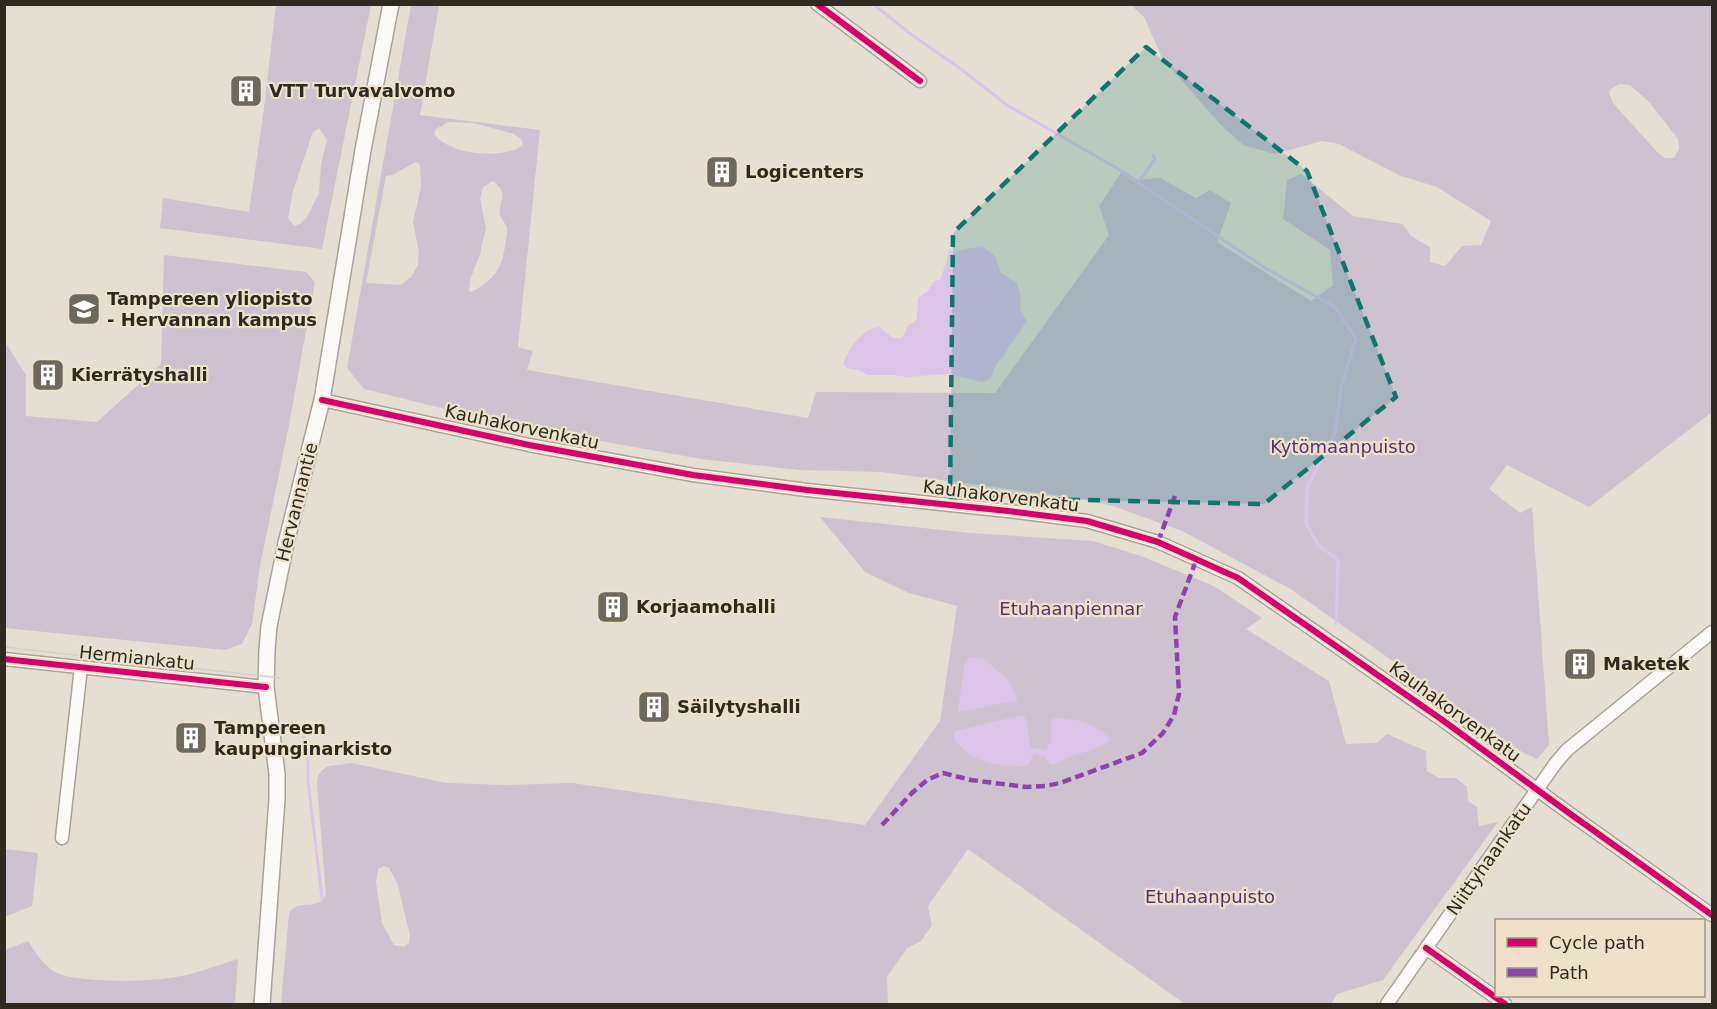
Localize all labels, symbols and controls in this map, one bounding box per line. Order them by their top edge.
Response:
building icon: VTT Turvavalvomo [228,73,264,109]
place label: VTT Turvavalvomo [269,80,455,101]
building icon: Logicenters [704,154,740,190]
place label: Logicenters [745,161,864,182]
place label: Tampereen yliopisto - Hervannan kampus [107,288,317,330]
school or university icon: Tampereen yliopisto - Hervannan kampus [66,291,102,327]
building icon: Kierrätyshalli [30,357,66,393]
place label: Kierrätyshalli [71,364,208,385]
street label: Kauhakorvenkatu [443,400,601,453]
park label: Kytömaanpuisto [1270,436,1416,457]
street label: Hervannantie [272,440,321,564]
street label: Kauhakorvenkatu [922,475,1080,516]
building icon: Korjaamohalli [595,589,631,625]
place label: Korjaamohalli [636,596,776,617]
park label: Etuhaanpiennar [999,598,1143,619]
street label: Hermiankatu [78,641,196,674]
building icon: Maketek [1562,646,1598,682]
place label: Maketek [1603,653,1691,674]
street label: Kauhakorvenkatu [1385,657,1525,766]
building icon: Säilytyshalli [636,689,672,725]
place label: Säilytyshalli [677,696,801,717]
place label: Tampereen kaupunginarkisto [214,717,392,759]
building icon: Tampereen kaupunginarkisto [173,720,209,756]
street label: Niittyhaankatu [1442,798,1535,919]
park label: Etuhaanpuisto [1145,886,1275,907]
legend [1495,919,1705,997]
text: Cycle path [1549,932,1645,953]
text: Path [1549,962,1589,983]

